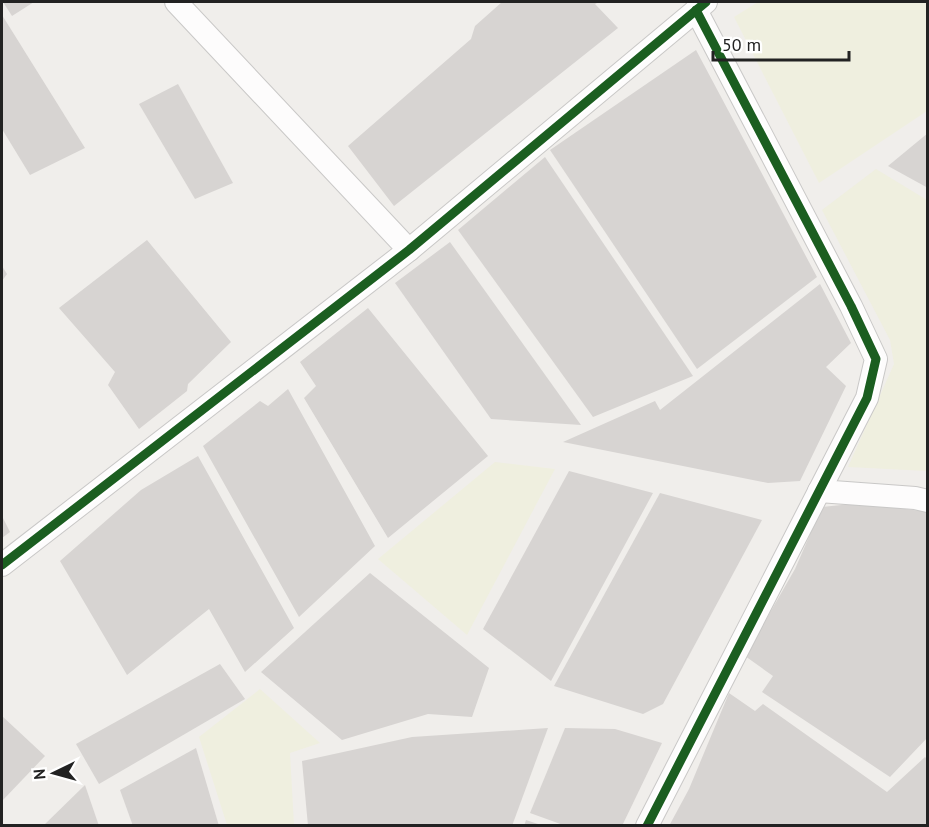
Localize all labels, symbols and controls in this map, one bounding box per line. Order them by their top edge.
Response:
scale bar [713,24,850,62]
text: 50 m [722,33,761,56]
north arrow [24,743,84,803]
text: N [29,768,49,780]

